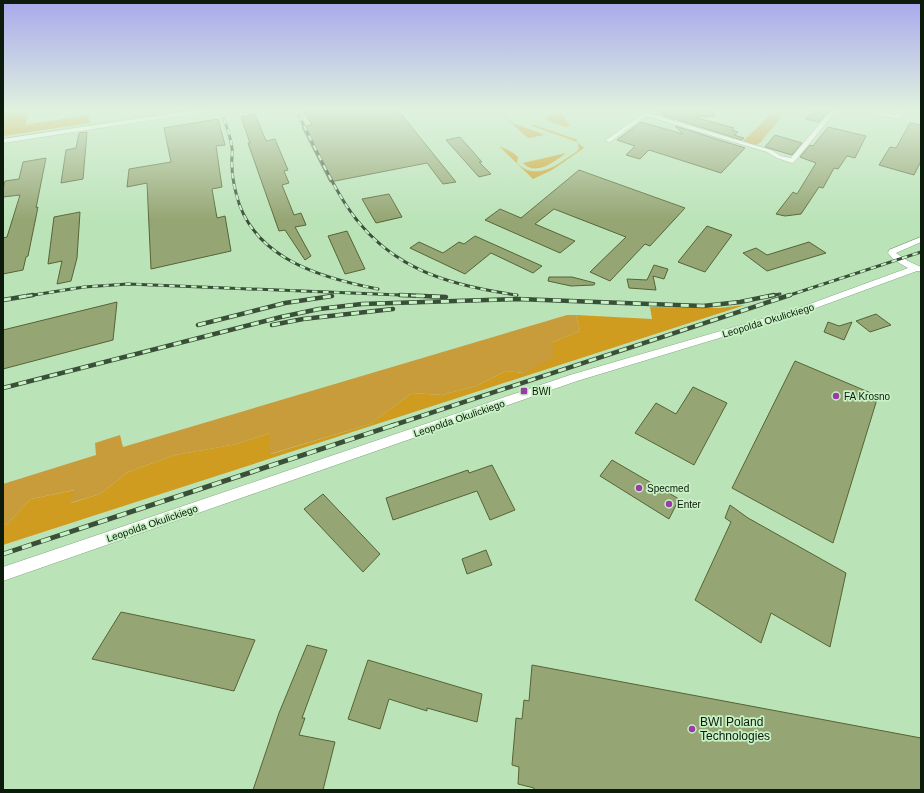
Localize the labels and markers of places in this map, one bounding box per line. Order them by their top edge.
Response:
marker: BWI [519,386,529,396]
place label: BWI [532,386,551,397]
marker: FA Krosno [831,391,841,401]
place label: FA Krosno [844,391,891,402]
marker: Specmed [634,483,644,493]
place label: Specmed [647,483,689,494]
marker: Enter [664,499,674,509]
place label: Enter [677,499,702,510]
place label: BWI Poland Technologies [700,715,770,743]
marker: BWI Poland Technologies [687,724,697,734]

